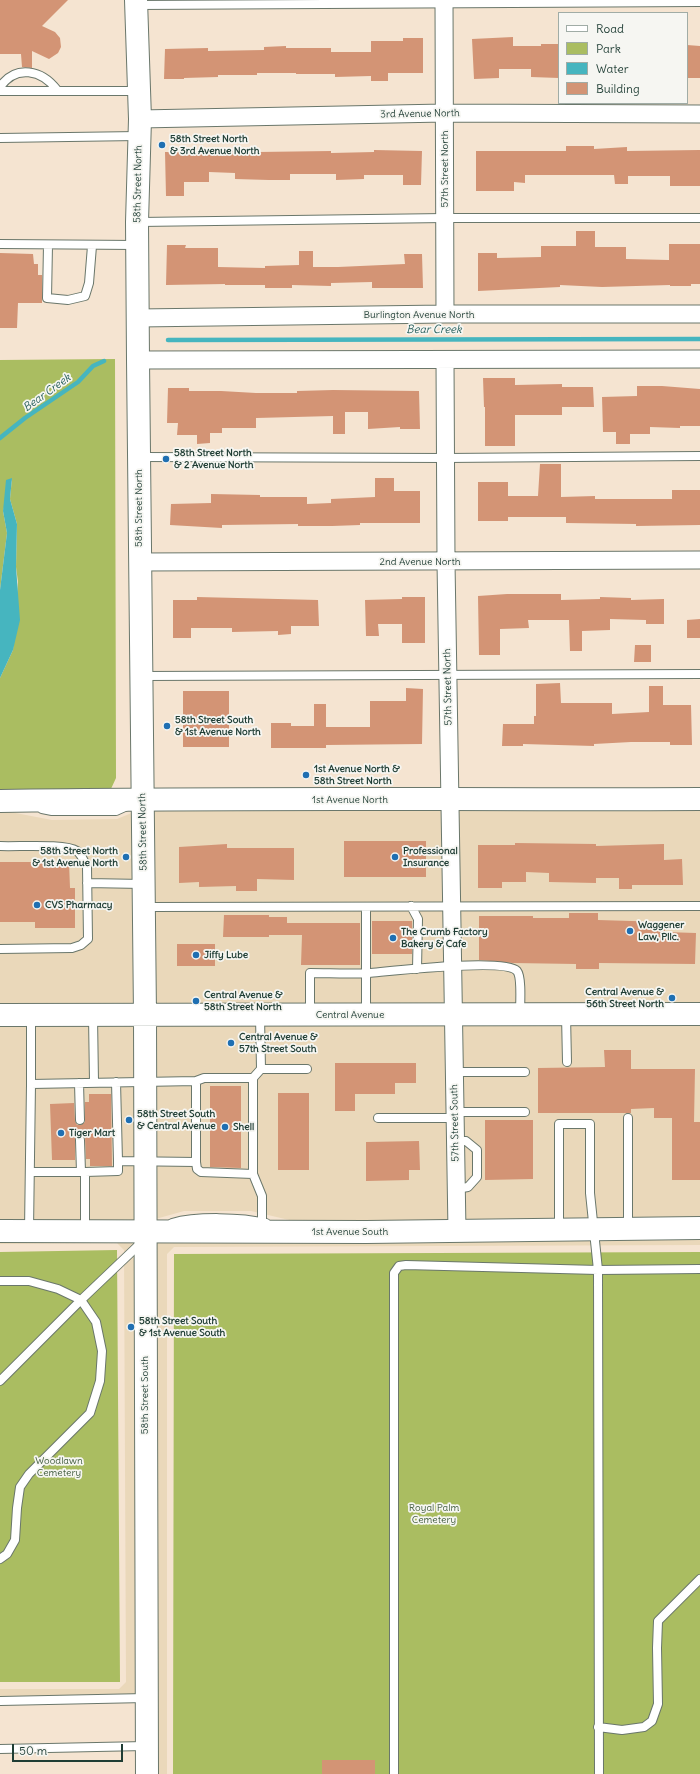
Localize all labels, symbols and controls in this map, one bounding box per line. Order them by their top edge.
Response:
legend [558,12,688,104]
text: Road [596,21,624,36]
text: Park [596,41,621,56]
text: Water [596,61,629,76]
text: Building [596,81,640,96]
street label: 3rd Avenue North [380,107,460,121]
street label: 57th Street North [439,131,451,207]
place label: 58th Street North & 3rd Avenue North [170,133,259,156]
marker: 58th Street North & 3rd Avenue North [157,140,167,150]
street label: 58th Street North [131,145,145,223]
street label: Burlington Avenue North [363,309,475,321]
water label: Bear Creek [406,323,462,337]
water label: Bear Creek [21,371,73,415]
place label: 58th Street North & 2 Avenue North [174,447,253,470]
marker: 58th Street North & 2 Avenue North [161,454,171,464]
street label: 58th Street North [133,469,145,547]
street label: 2nd Avenue North [379,556,461,568]
street label: 57th Street North [441,648,455,726]
place label: 58th Street South & 1st Avenue North [175,714,261,738]
marker: 58th Street South & 1st Avenue North [162,721,172,731]
place label: 1st Avenue North & 58th Street North [314,763,400,786]
marker: 1st Avenue North & 58th Street North [301,770,311,780]
street label: 58th Street North [136,793,150,871]
street label: 1st Avenue North [312,794,388,806]
place label: 58th Street North & 1st Avenue North [32,845,118,868]
place label: Professional Insurance [403,845,458,868]
marker: 58th Street North & 1st Avenue North [121,852,131,862]
marker: Professional Insurance [390,852,400,862]
place label: CVS Pharmacy [45,899,113,911]
marker: CVS Pharmacy [32,900,42,910]
place label: Waggener Law, Pllc. [638,919,684,942]
place label: The Crumb Factory Bakery & Cafe [401,926,488,950]
marker: Waggener Law, Pllc. [625,926,635,936]
marker: The Crumb Factory Bakery & Cafe [388,933,398,943]
place label: Jiffy Lube [204,949,248,961]
marker: Jiffy Lube [191,950,201,960]
place label: Central Avenue & 56th Street North [585,986,664,1010]
place label: Central Avenue & 58th Street North [204,989,283,1012]
marker: Central Avenue & 56th Street North [667,993,677,1003]
marker: Central Avenue & 58th Street North [191,996,201,1006]
street label: Central Avenue [316,1009,384,1021]
place label: Central Avenue & 57th Street South [239,1031,318,1054]
marker: Central Avenue & 57th Street South [226,1038,236,1048]
street label: 57th Street South [448,1084,462,1162]
place label: 58th Street South & Central Avenue [137,1108,216,1132]
marker: 58th Street South & Central Avenue [124,1115,134,1125]
place label: Shell [233,1121,254,1133]
marker: Shell [220,1122,230,1132]
place label: Tiger Mart [69,1127,115,1139]
marker: Tiger Mart [56,1128,66,1138]
street label: 1st Avenue South [312,1226,388,1238]
place label: 58th Street South & 1st Avenue South [139,1315,225,1338]
marker: 58th Street South & 1st Avenue South [126,1322,136,1332]
street label: 58th Street South [139,1356,151,1434]
park label: Woodlawn Cemetery [35,1455,83,1478]
park label: Royal Palm Cemetery [409,1502,459,1526]
scale bar [14,1736,125,1762]
text: 50 m [19,1743,47,1758]

